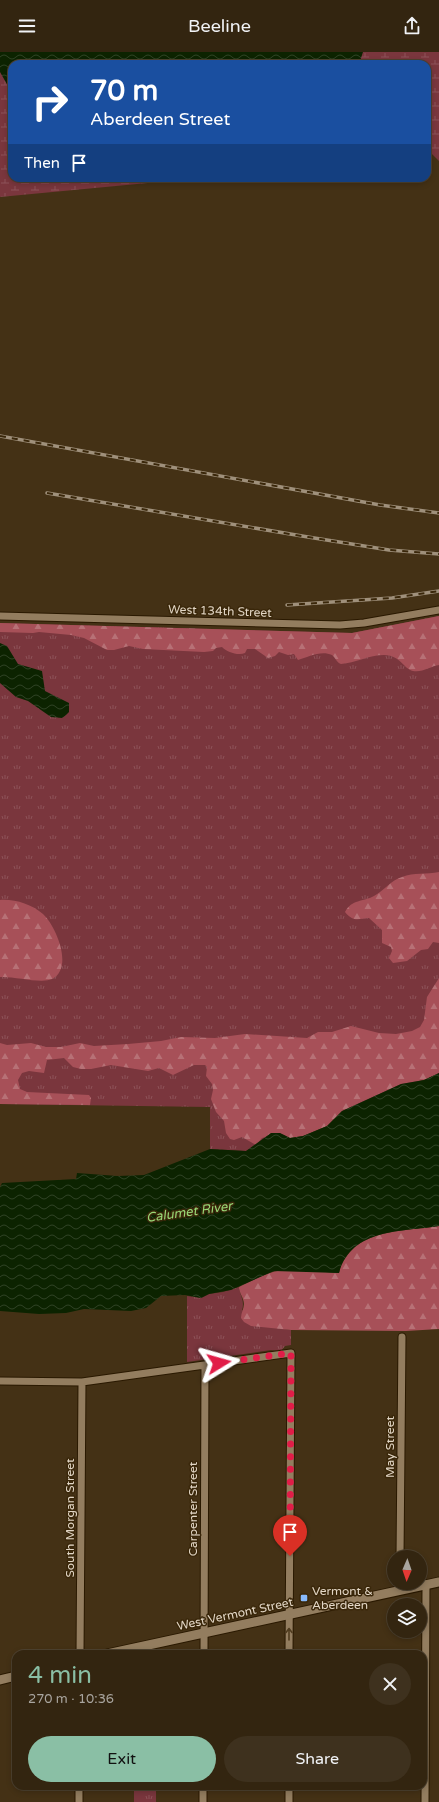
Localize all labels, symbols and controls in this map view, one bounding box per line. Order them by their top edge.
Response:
icon: menu [16,15,38,37]
text: Beeline [188,15,251,37]
icon: share [401,15,423,37]
text: 70 m [90,74,158,108]
icon: right [24,76,76,128]
text: Aberdeen Street [90,108,230,130]
icon: arrive [68,152,90,174]
text: Then [24,154,60,172]
street label: West 134th Street [168,602,272,620]
water label: Calumet River [145,1198,235,1226]
position arrow [198,1342,240,1384]
street label: May Street [383,1416,397,1478]
street label: South Morgan Street [63,1458,77,1578]
street label: Carpenter Street [186,1461,200,1556]
pin [273,1515,307,1556]
icon: arrive [279,1521,301,1543]
north arrow [387,1550,427,1590]
map controls [387,1550,427,1638]
place label: Vermont & Aberdeen [312,1584,373,1612]
marker: Vermont & Aberdeen [299,1593,309,1603]
street label: West Vermont Street [176,1595,295,1633]
button: layers [387,1598,427,1638]
one-way arrow [285,1628,293,1641]
text: 4 min [28,1661,92,1690]
button: close [369,1663,411,1705]
text: 270 m · 10:36 [28,1691,114,1707]
button: Exit [28,1736,216,1782]
button: Share [224,1736,411,1782]

